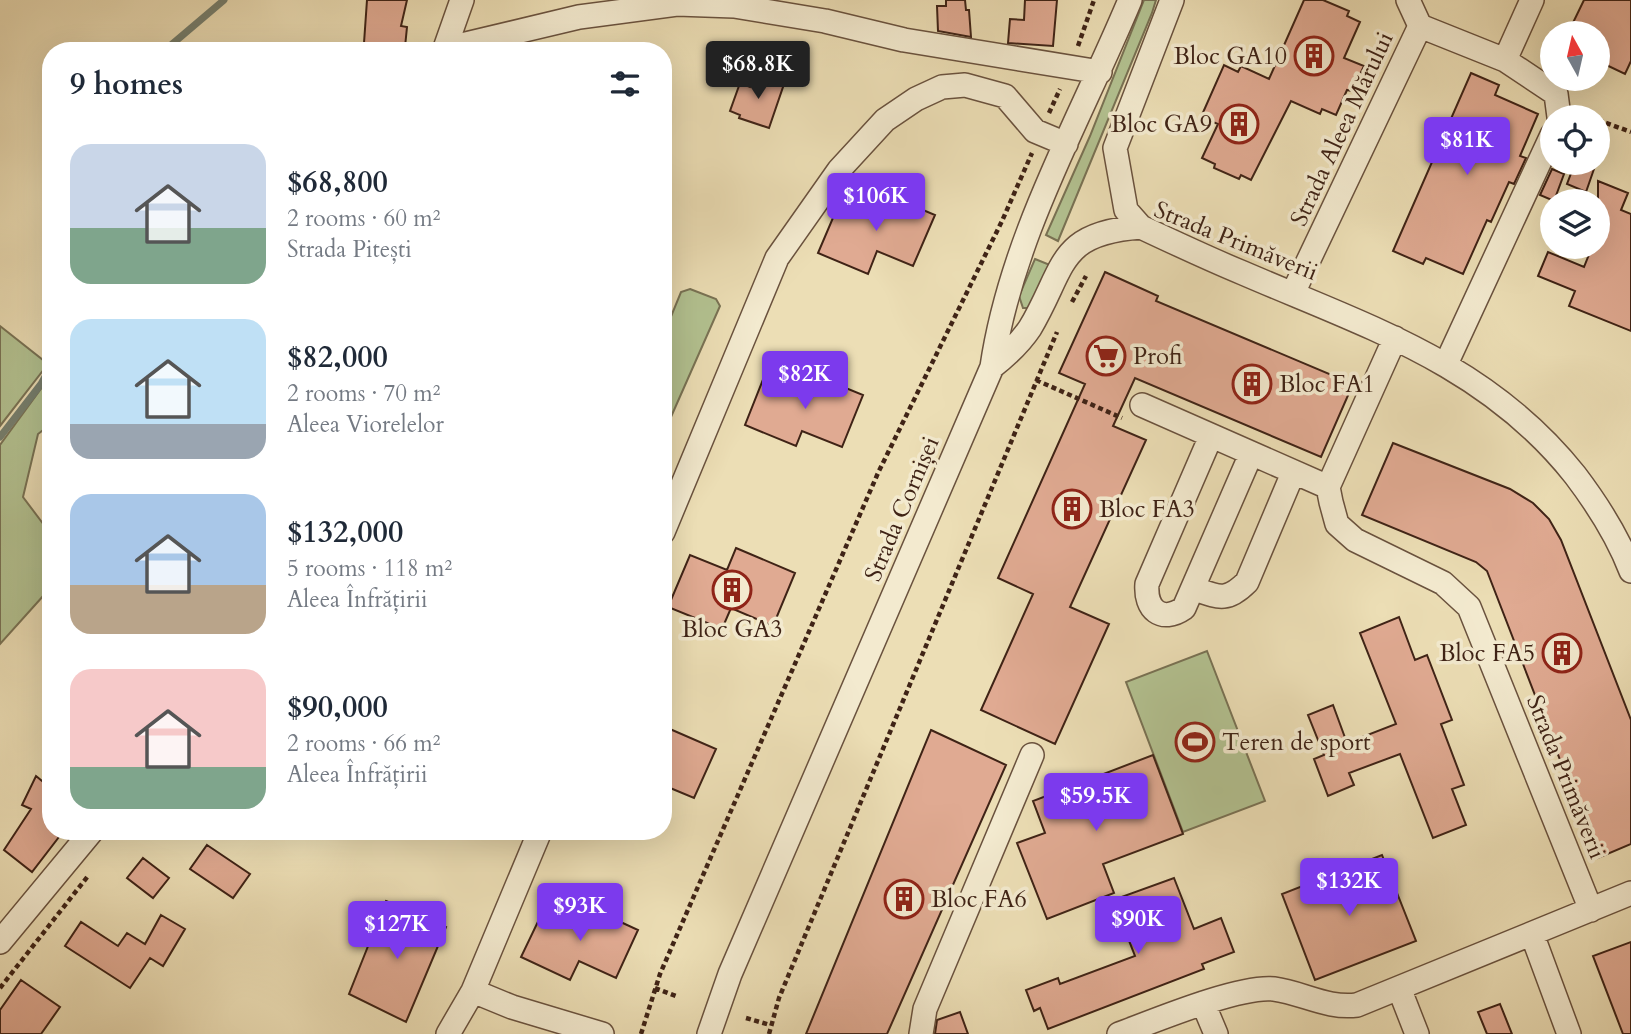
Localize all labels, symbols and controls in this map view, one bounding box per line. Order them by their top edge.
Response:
north arrow [1540,21,1610,91]
map controls [1540,21,1610,259]
street label: Strada Aleea Mărului [1282,26,1402,232]
building icon: Bloc GA10 [1293,35,1335,77]
place label: Bloc GA10 [1174,40,1287,73]
pin: $68.8K [701,42,815,101]
text: $68.8K [722,48,794,79]
text: 9 homes [70,64,183,105]
icon: filters [606,65,644,103]
building icon: Bloc GA9 [1218,103,1260,145]
button: locate [1540,105,1610,175]
place label: Bloc GA9 [1111,108,1212,141]
pin: $81K [1426,118,1508,177]
text: $81K [1440,124,1494,155]
text: $68,800 [287,162,388,203]
icon: home [126,172,210,256]
pin: $106K [827,174,925,233]
text: $106K [843,180,909,211]
button: layers [1540,189,1610,259]
street label: Strada Primăverii [1149,193,1323,289]
text: 2 rooms · 60 m² [287,203,440,234]
text: Strada Pitești [287,234,412,265]
supermarket icon: Profi [1085,335,1127,377]
text: $82,000 [287,337,388,378]
place label: Profi [1133,340,1183,373]
icon: home [126,347,210,431]
pin: $82K [764,352,846,411]
text: $82K [778,358,832,389]
building icon: Bloc FA1 [1231,363,1273,405]
place label: Bloc FA1 [1279,368,1375,401]
text: 2 rooms · 70 m² [287,378,440,409]
text: Aleea Viorelelor [287,409,444,440]
street label: Strada Cornișei [857,431,947,587]
building icon: Bloc FA3 [1051,488,1093,530]
place label: Bloc FA3 [1099,493,1195,526]
text: $132,000 [287,512,403,553]
icon: home [126,522,210,606]
text: 5 rooms · 118 m² [287,553,452,584]
building icon: Bloc GA3 [711,569,753,611]
text: Aleea Înfrățirii [287,584,427,615]
place label: Bloc GA3 [681,613,783,646]
building icon: Bloc FA5 [1541,632,1583,674]
place label: Bloc FA5 [1439,637,1535,670]
text: $90,000 [287,687,388,728]
street label: Strada Primăverii [1518,690,1614,864]
icon: home [126,697,210,781]
sports icon: Teren de sport [1174,721,1216,763]
place label: Teren de sport [1222,726,1371,759]
text: 2 rooms · 66 m² [287,728,440,759]
text: Aleea Înfrățirii [287,759,427,790]
pin: $59.5K [1039,774,1153,833]
text: $59.5K [1060,780,1132,811]
pin: $132K [1300,858,1398,918]
text: $132K [1316,865,1382,896]
building icon: Bloc FA6 [883,878,925,920]
place label: Bloc FA6 [931,883,1027,916]
pin: $93K [539,884,621,943]
text: $93K [553,890,607,921]
pin: $90K [1097,897,1179,956]
pin: $127K [348,902,446,961]
text: $90K [1111,903,1165,934]
text: $127K [364,908,430,939]

